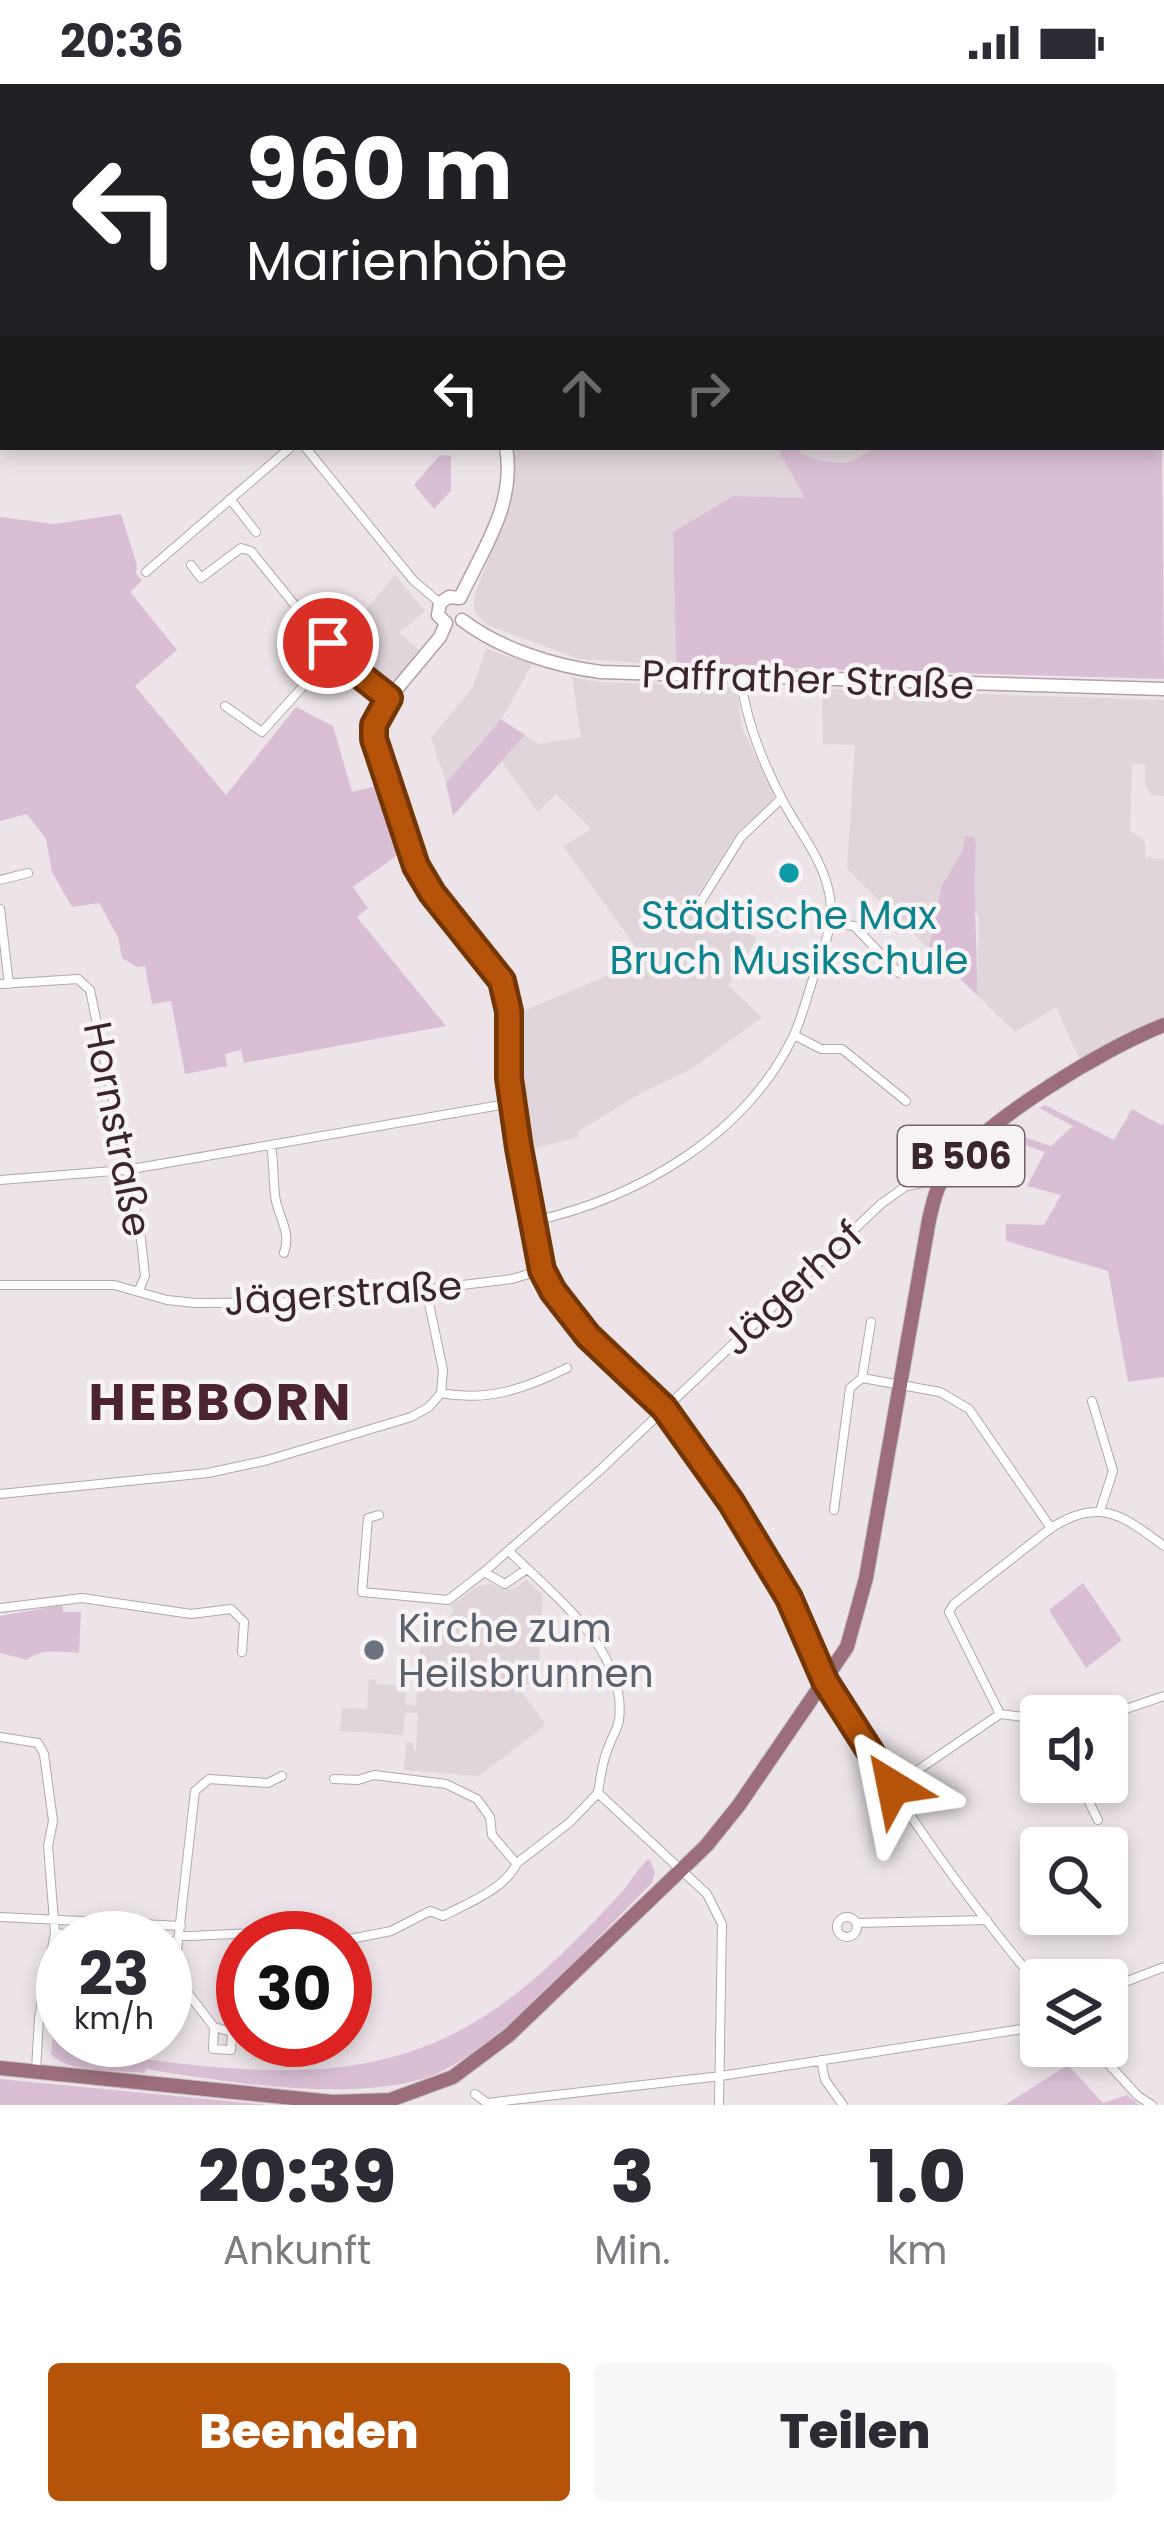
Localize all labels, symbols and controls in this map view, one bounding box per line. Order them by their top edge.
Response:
text: 20:36 [60,10,184,73]
text: 960 m [246,111,513,228]
icon: left [48,132,204,288]
text: Marienhöhe [246,223,568,299]
icon: left [423,360,489,426]
icon: ahead [549,360,615,426]
icon: right [675,360,741,426]
pin [277,592,379,694]
icon: arrive [295,610,361,676]
street label: Paffrather Straße [641,646,975,713]
marker: Städtische Max Bruch Musikschule [776,860,802,886]
place label: Städtische Max Bruch Musikschule [610,888,968,988]
street label: Hornstraße [70,1017,165,1241]
road number: B 506 [898,1126,1024,1186]
street label: Jägerhof [710,1209,875,1368]
street label: Jägerstraße [222,1258,464,1329]
district label: HEBBORN [89,1366,353,1438]
place label: Kirche zum Heilsbrunnen [398,1601,654,1701]
marker: Kirche zum Heilsbrunnen [361,1637,387,1663]
map controls [1020,1695,1128,2067]
button: sound [1020,1695,1128,1803]
position arrow [830,1724,956,1850]
button: search [1020,1827,1128,1935]
speed limit sign: 30 [216,1911,372,2067]
text: 23 [79,1932,149,2016]
button: layers [1020,1959,1128,2067]
text: km/h [74,1997,154,2040]
text: 20:39 [198,2126,396,2227]
text: 3 [610,2126,654,2227]
text: 1.0 [869,2126,966,2227]
text: Ankunft [223,2223,371,2278]
text: Min. [594,2223,671,2278]
text: km [887,2223,947,2278]
button: Beenden [48,2363,570,2501]
button: Teilen [594,2363,1116,2501]

